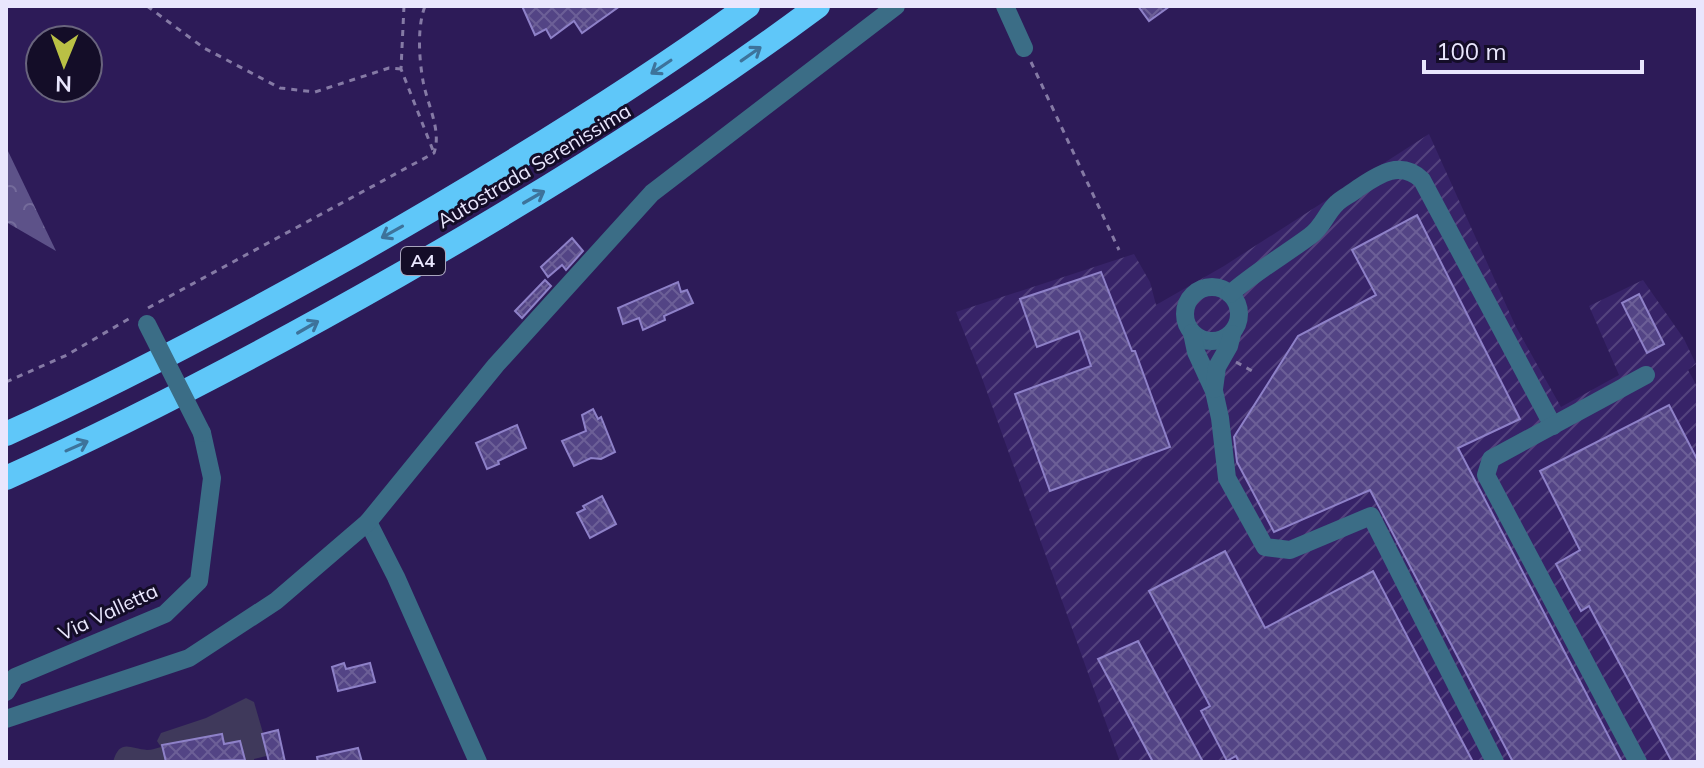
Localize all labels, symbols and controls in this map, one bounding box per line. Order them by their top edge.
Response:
north arrow [24,24,104,104]
scale bar [1424,24,1642,74]
text: 100 m [1436,36,1507,66]
one-way arrow [739,46,761,63]
one-way arrow [651,59,673,75]
text: N [55,70,72,98]
street label: Autostrada Serenissima [432,98,635,233]
one-way arrow [522,189,545,205]
one-way arrow [381,225,405,240]
road number: A4 [401,247,445,275]
one-way arrow [296,319,319,335]
one-way arrow [65,438,89,453]
street label: Via Valletta [54,578,162,645]

